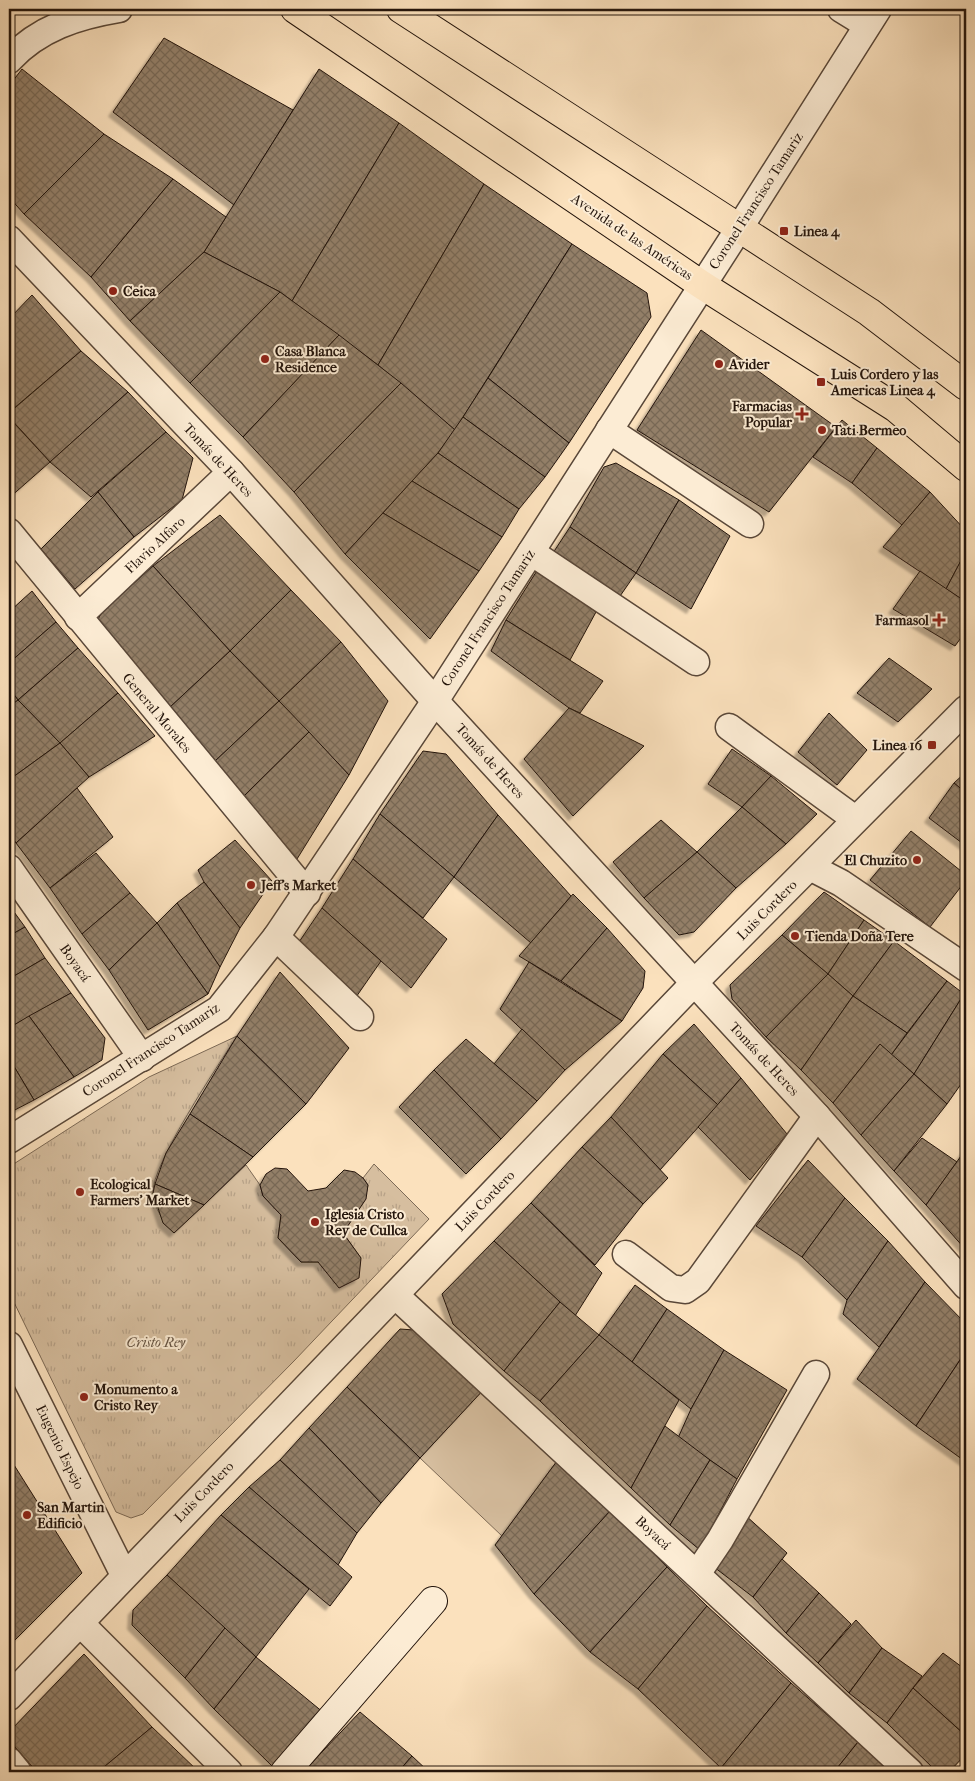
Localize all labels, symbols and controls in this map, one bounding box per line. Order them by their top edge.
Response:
street label: Coronel Francisco Tamariz [705,129,807,273]
street label: Avenida de las Américas [567,189,696,284]
place label: Linea 4 [794,223,840,240]
marker: Linea 4 [778,225,790,237]
place label: Ceica [123,283,157,300]
marker: Ceica [107,285,119,297]
place label: Casa Blanca Residence [275,343,346,376]
marker: Casa Blanca Residence [259,353,271,365]
place label: Avider [728,356,770,373]
marker: Avider [713,358,725,370]
place label: Luis Cordero y las Americas Linea 4 [830,366,939,399]
marker: Luis Cordero y las Americas Linea 4 [815,376,827,388]
place label: Farmacias Popular [731,398,793,431]
marker: Farmacias Popular [796,408,808,420]
street label: Tomás de Heres [179,420,257,500]
place label: Tati Bermeo [831,422,906,439]
marker: Tati Bermeo [816,424,828,436]
street label: Flavio Alfaro [121,513,189,577]
street label: Coronel Francisco Tamariz [437,546,539,690]
place label: Farmasol [874,612,929,629]
marker: Farmasol [933,614,945,626]
street label: General Morales [119,670,195,756]
street label: Tomás de Heres [452,720,528,802]
place label: Linea 16 [872,737,922,754]
marker: Linea 16 [926,739,938,751]
place label: El Chuzito [844,852,907,869]
marker: El Chuzito [911,854,923,866]
street label: Luis Cordero [733,876,801,944]
place label: Jeff's Market [259,877,337,894]
marker: Jeff's Market [245,879,257,891]
place label: Tienda Doña Tere [804,928,914,945]
marker: Tienda Doña Tere [789,930,801,942]
street label: Boyacá [56,941,94,986]
street label: Coronel Francisco Tamariz [79,999,223,1101]
street label: Tomás de Heres [725,1019,803,1099]
street label: Luis Cordero [452,1167,518,1235]
place label: Ecological Farmers’ Market [89,1176,191,1209]
marker: Ecological Farmers’ Market [74,1186,86,1198]
place label: Iglesia Cristo Rey de Cullca [325,1206,408,1239]
marker: Iglesia Cristo Rey de Cullca [309,1216,321,1228]
park label: Cristo Rey [127,1334,187,1351]
place label: Monumento a Cristo Rey [93,1381,178,1414]
marker: Monumento a Cristo Rey [78,1391,90,1403]
street label: Eugenio Espejo [32,1402,88,1492]
street label: Luis Cordero [171,1458,237,1526]
place label: San Martin Edificio [37,1499,105,1532]
marker: San Martin Edificio [21,1509,33,1521]
street label: Boyacá [632,1512,675,1554]

